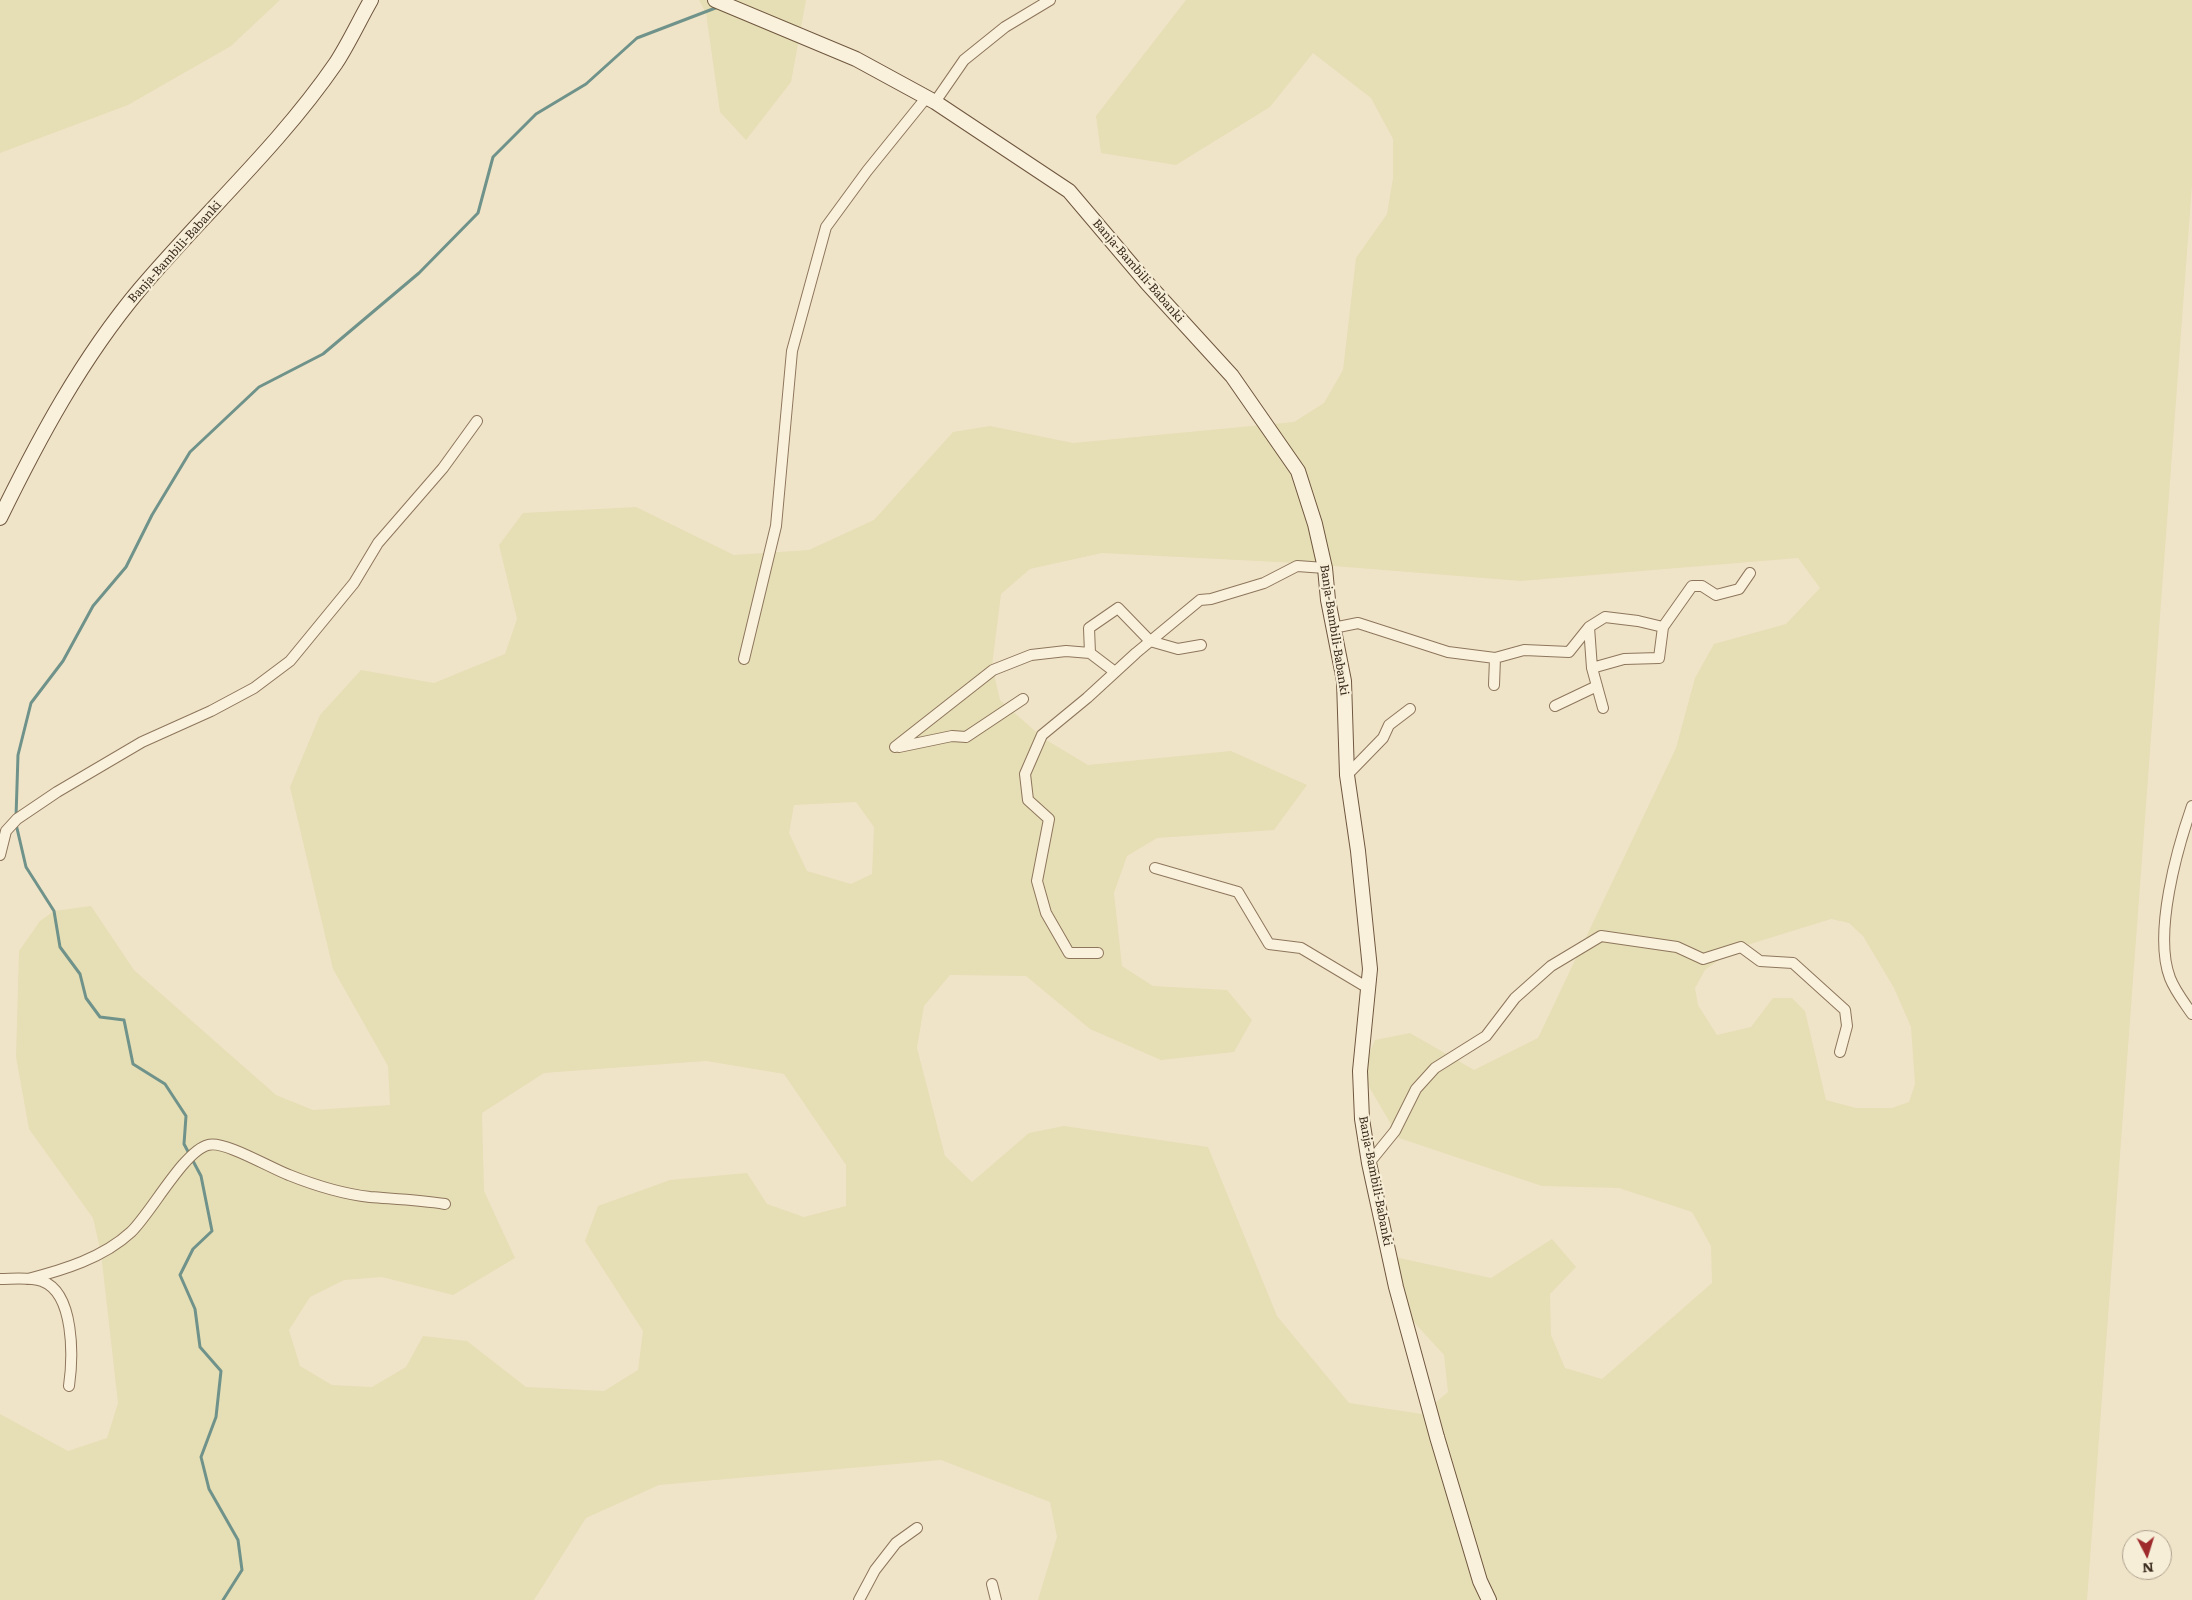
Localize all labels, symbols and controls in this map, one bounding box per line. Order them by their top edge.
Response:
street label: Banja-Bambili-Babanki [125,198,225,306]
street label: Banja-Bambili-Babanki [1089,216,1187,326]
street label: Banja-Bambili-Babanki [1317,564,1351,696]
street label: Banja-Bambili-Babanki [1355,1115,1395,1247]
north arrow [2122,1530,2172,1580]
text: N [2141,1558,2155,1579]

